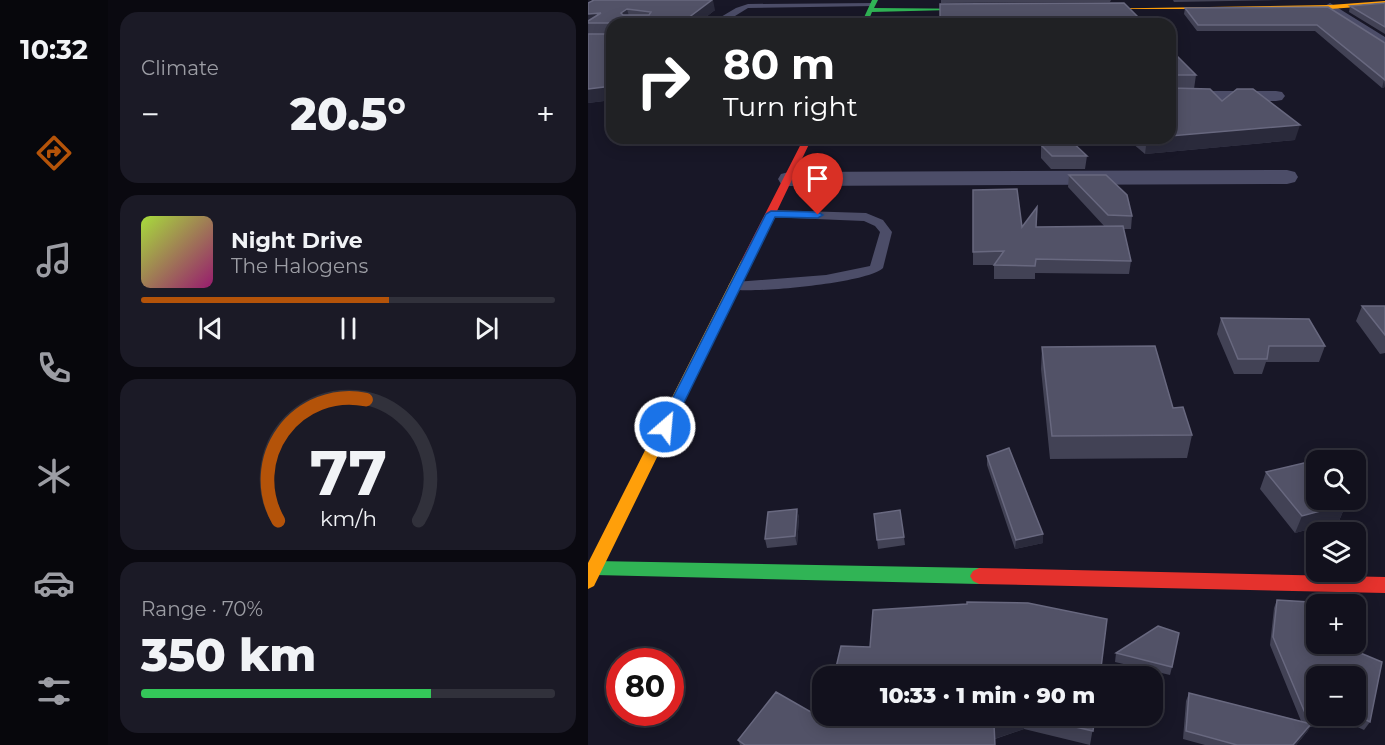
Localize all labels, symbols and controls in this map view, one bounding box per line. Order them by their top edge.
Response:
text: 10:32 [20,33,88,66]
text: 80 m [723,38,835,90]
icon: right [624,42,702,120]
text: Climate [141,56,219,80]
text: 20.5° [290,86,406,141]
text: Turn right [723,90,858,123]
text: − [141,94,160,134]
text: + [536,94,555,134]
icon: directions [33,132,75,174]
pin [792,153,843,215]
icon: arrive [801,162,834,195]
text: Night Drive [231,227,363,254]
icon: music [33,239,75,281]
text: The Halogens [231,254,368,278]
icon: previous [194,312,227,345]
icon: pause [332,312,365,345]
icon: next [470,312,503,345]
icon: phone [33,347,75,389]
position arrow [633,395,697,459]
text: 77 [309,435,387,511]
map controls [1306,450,1366,726]
button: search [1306,450,1366,510]
icon: climate [33,455,75,497]
text: km/h [319,506,377,532]
button: layers [1306,522,1366,582]
icon: car [33,562,75,604]
button: + [1306,594,1366,654]
text: Range · 70% [141,597,263,621]
text: 350 km [141,627,316,682]
speed limit sign: 80 [606,648,684,726]
button: − [1306,666,1366,726]
icon: filters [33,670,75,712]
text: 10:33 · 1 min · 90 m [880,682,1095,709]

